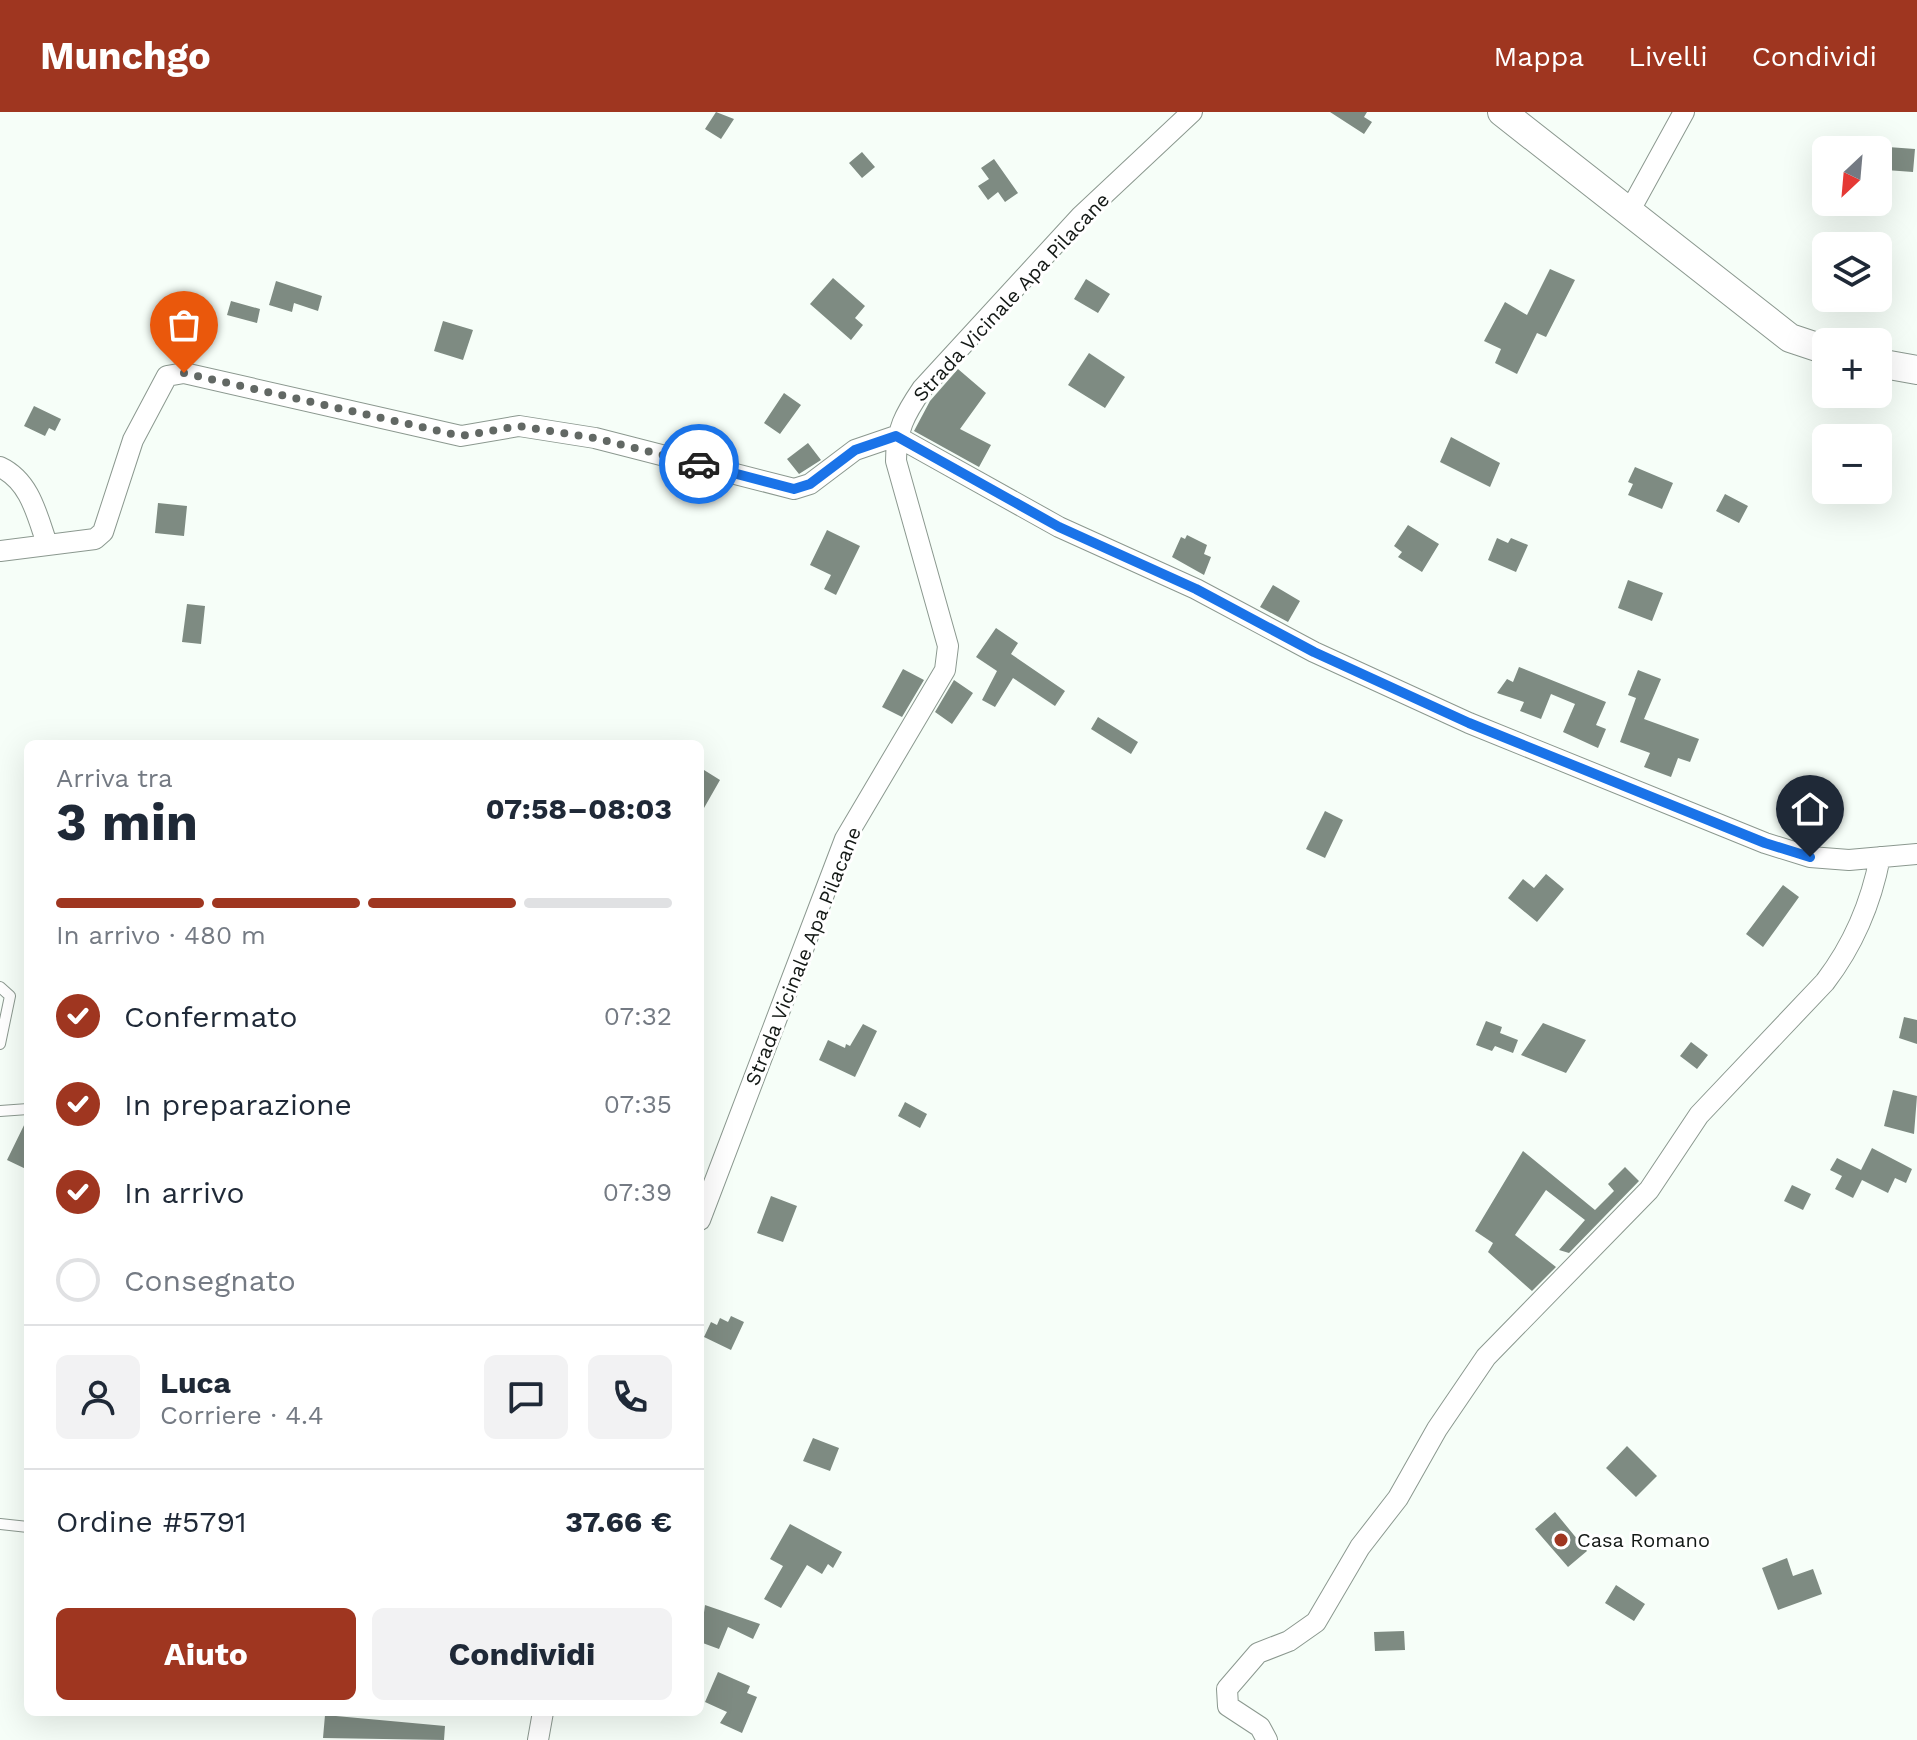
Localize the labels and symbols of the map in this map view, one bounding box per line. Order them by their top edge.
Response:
north arrow [1812,136,1892,216]
street label: Strada Vicinale Apa Pilacane [908,188,1114,406]
pin [150,291,218,373]
courier [659,424,739,504]
pin [1776,775,1844,857]
street label: Strada Vicinale Apa Pilacane [740,823,866,1089]
place label: Casa Romano [1577,1528,1710,1552]
marker: Casa Romano [1552,1531,1570,1549]

